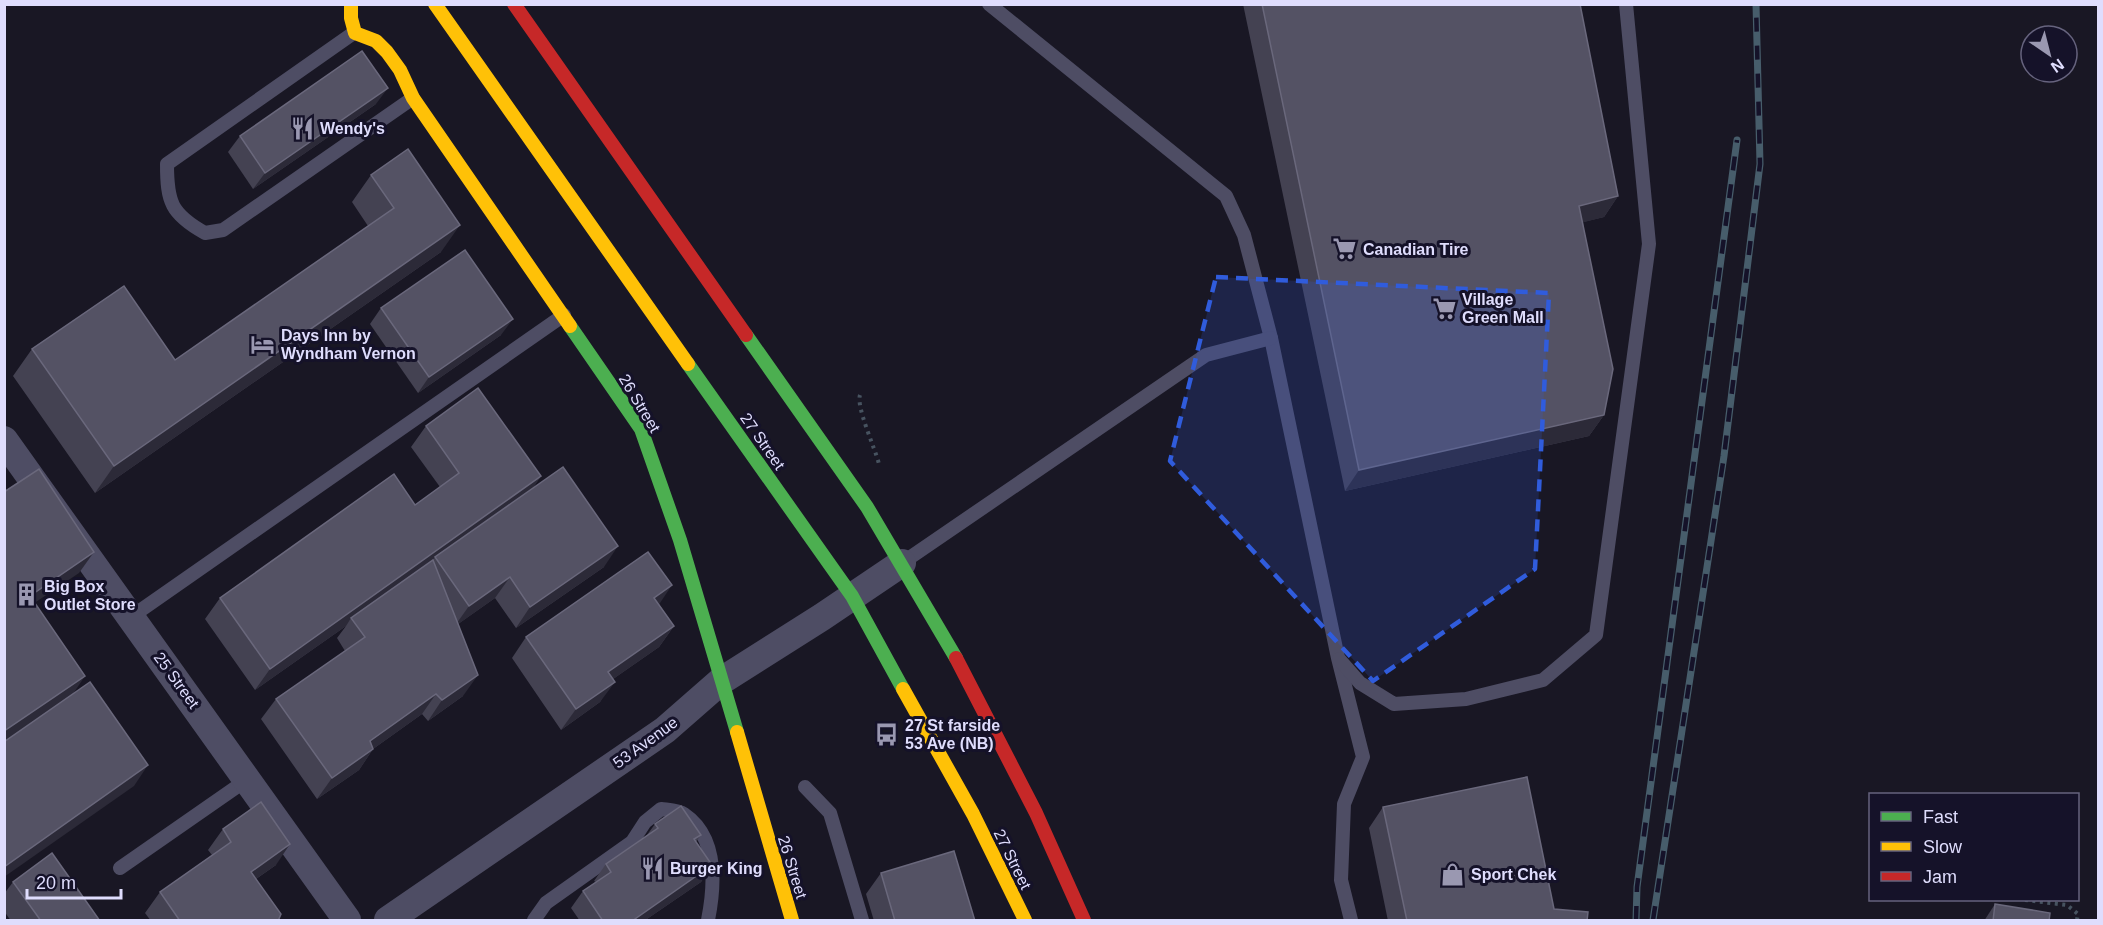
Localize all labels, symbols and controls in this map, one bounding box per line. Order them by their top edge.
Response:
north arrow [2019,24,2079,84]
text: N [2048,56,2067,76]
restaurant icon: Wendy's [289,115,315,141]
place label: Wendy's [320,120,385,137]
supermarket icon: Canadian Tire [1332,236,1358,262]
place label: Canadian Tire [1363,241,1469,258]
place label: Village Green Mall [1462,291,1544,326]
supermarket icon: Village Green Mall [1431,295,1457,321]
place label: Days Inn by Wyndham Vernon [281,327,416,362]
hotel icon: Days Inn by Wyndham Vernon [250,331,276,357]
street label: 26 Street [616,371,664,436]
street label: 27 Street [737,410,788,473]
place label: Big Box Outlet Store [44,578,136,613]
building icon: Big Box Outlet Store [13,582,39,608]
street label: 25 Street [151,649,203,712]
street label: 53 Avenue [610,713,681,771]
place label: 27 St farside 53 Ave (NB) [905,717,1000,752]
bus stop icon: 27 St farside 53 Ave (NB) [874,721,900,747]
legend [1869,793,2079,901]
text: Fast [1923,807,1958,827]
street label: 27 Street [991,826,1035,893]
street label: 26 Street [775,834,810,901]
text: Slow [1923,837,1963,857]
restaurant icon: Burger King [639,855,665,881]
place label: Burger King [670,860,762,877]
shop icon: Sport Chek [1440,861,1466,887]
scale bar [27,862,122,900]
place label: Sport Chek [1471,866,1556,883]
text: Jam [1923,867,1957,887]
text: 20 m [36,873,76,893]

